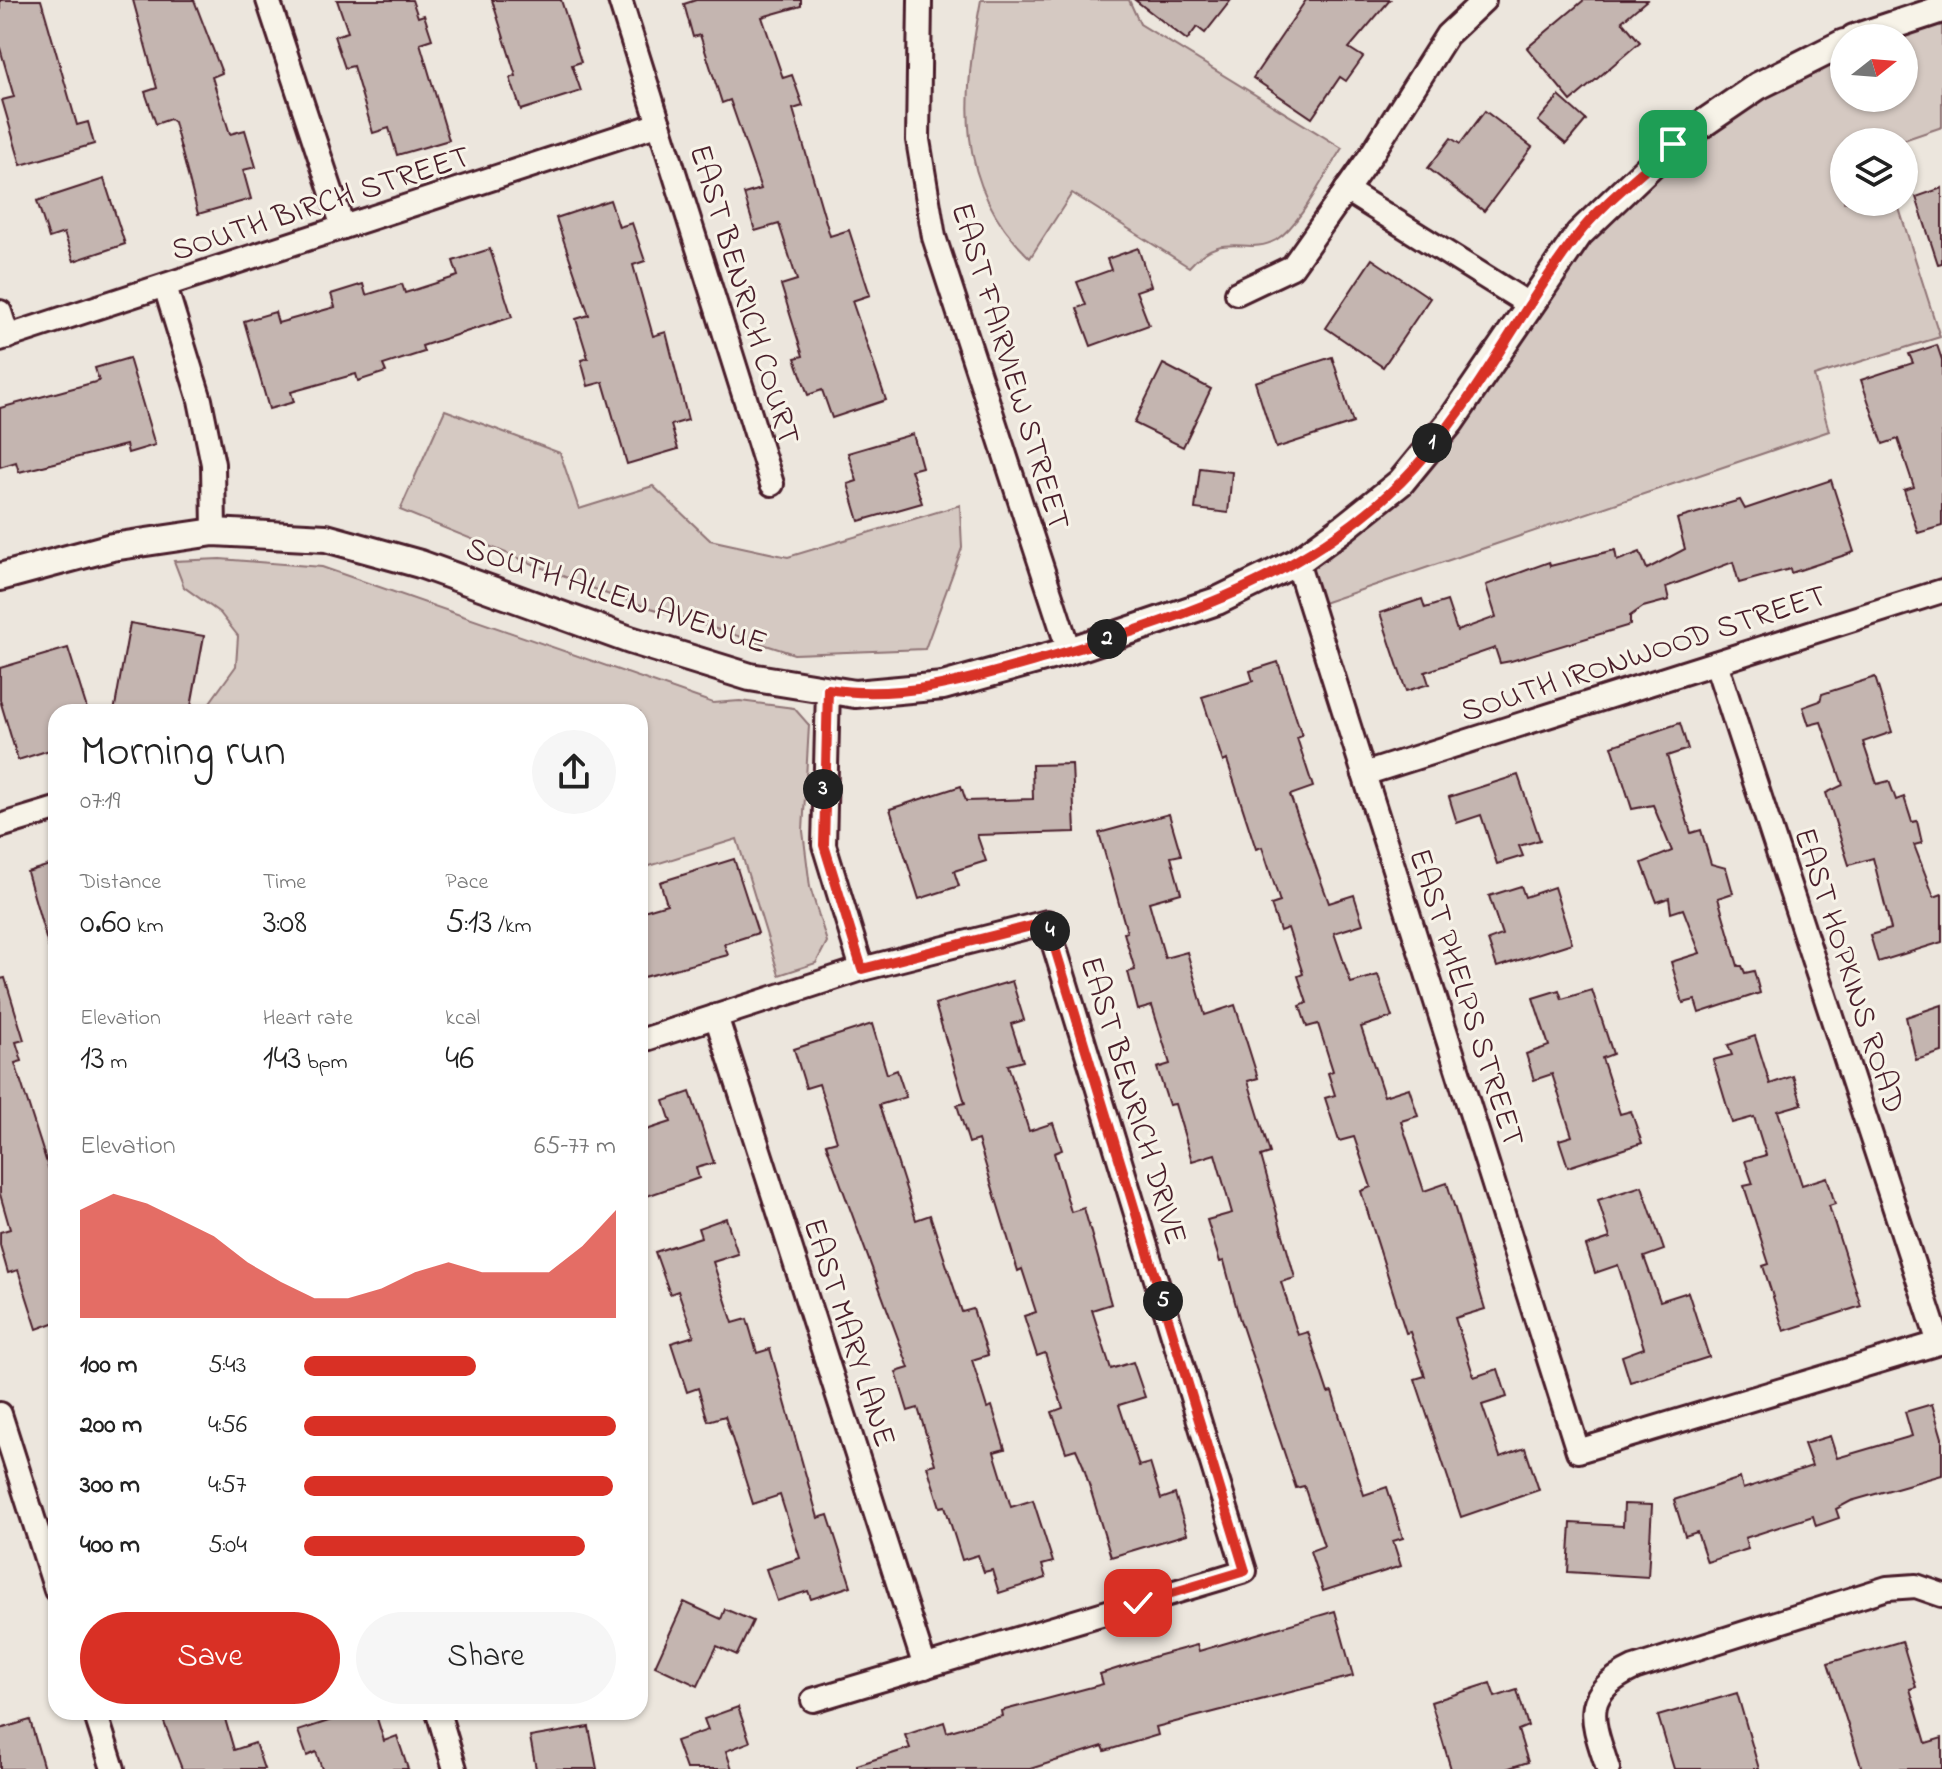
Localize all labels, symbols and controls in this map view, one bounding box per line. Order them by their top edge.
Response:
north arrow [1830,24,1918,112]
map controls [1830,24,1918,216]
pin [1639,110,1707,178]
icon: arrive [1651,122,1695,166]
button: layers [1830,128,1918,216]
street label: SOUTH BIRCH STREET [166,135,477,276]
street label: EAST BENRICH COURT [675,139,811,451]
street label: EAST FAIRVIEW STREET [936,198,1081,537]
pin: 1 [1412,423,1452,463]
text: 1 [1429,427,1436,459]
street label: SOUTH ALLEN AVENUE [459,526,773,668]
street label: SOUTH IRONWOOD STREET [1455,574,1833,737]
pin: 2 [1087,619,1127,659]
text: 2 [1102,623,1112,655]
text: Morning run [80,721,286,785]
button: share [532,730,616,814]
pin: 3 [803,769,843,809]
text: 3 [818,773,828,805]
text: 07:19 [80,783,120,821]
street label: EAST HOPKINS ROAD [1779,822,1916,1120]
street label: EAST PHELPS STREET [1394,843,1535,1153]
text: Distance [80,867,161,899]
text: Time [263,867,306,899]
text: Pace [445,867,488,899]
text: 0.60 [80,899,131,949]
text: 3:08 [263,899,307,949]
text: 5:13 [445,899,493,949]
text: km [131,911,164,943]
text: /km [493,911,532,943]
pin: 4 [1030,911,1070,951]
text: 4 [1045,915,1055,947]
street label: EAST BENRICH DRIVE [1065,951,1198,1251]
text: Elevation [80,1003,161,1035]
text: Heart rate [263,1003,353,1035]
text: kcal [445,1003,480,1035]
text: 13 [80,1035,105,1085]
text: 143 [263,1035,302,1085]
text: 46 [445,1035,474,1085]
text: m [105,1047,127,1079]
text: bpm [302,1047,348,1079]
text: Elevation [80,1128,176,1166]
text: 65–77 m [534,1128,616,1166]
street label: EAST MARY LANE [789,1213,907,1454]
pin: 5 [1143,1281,1183,1321]
text: 5 [1157,1285,1169,1317]
text: 100 m [80,1347,137,1385]
text: 5:43 [208,1347,247,1385]
text: 200 m [80,1407,142,1445]
text: 4:56 [208,1407,247,1445]
text: 300 m [80,1467,140,1505]
text: 4:57 [208,1467,247,1505]
text: 400 m [80,1527,140,1565]
text: 5:04 [208,1527,247,1565]
pin [1104,1569,1172,1637]
icon: check [1116,1581,1160,1625]
button: Save [80,1612,340,1704]
button: Share [356,1612,616,1704]

